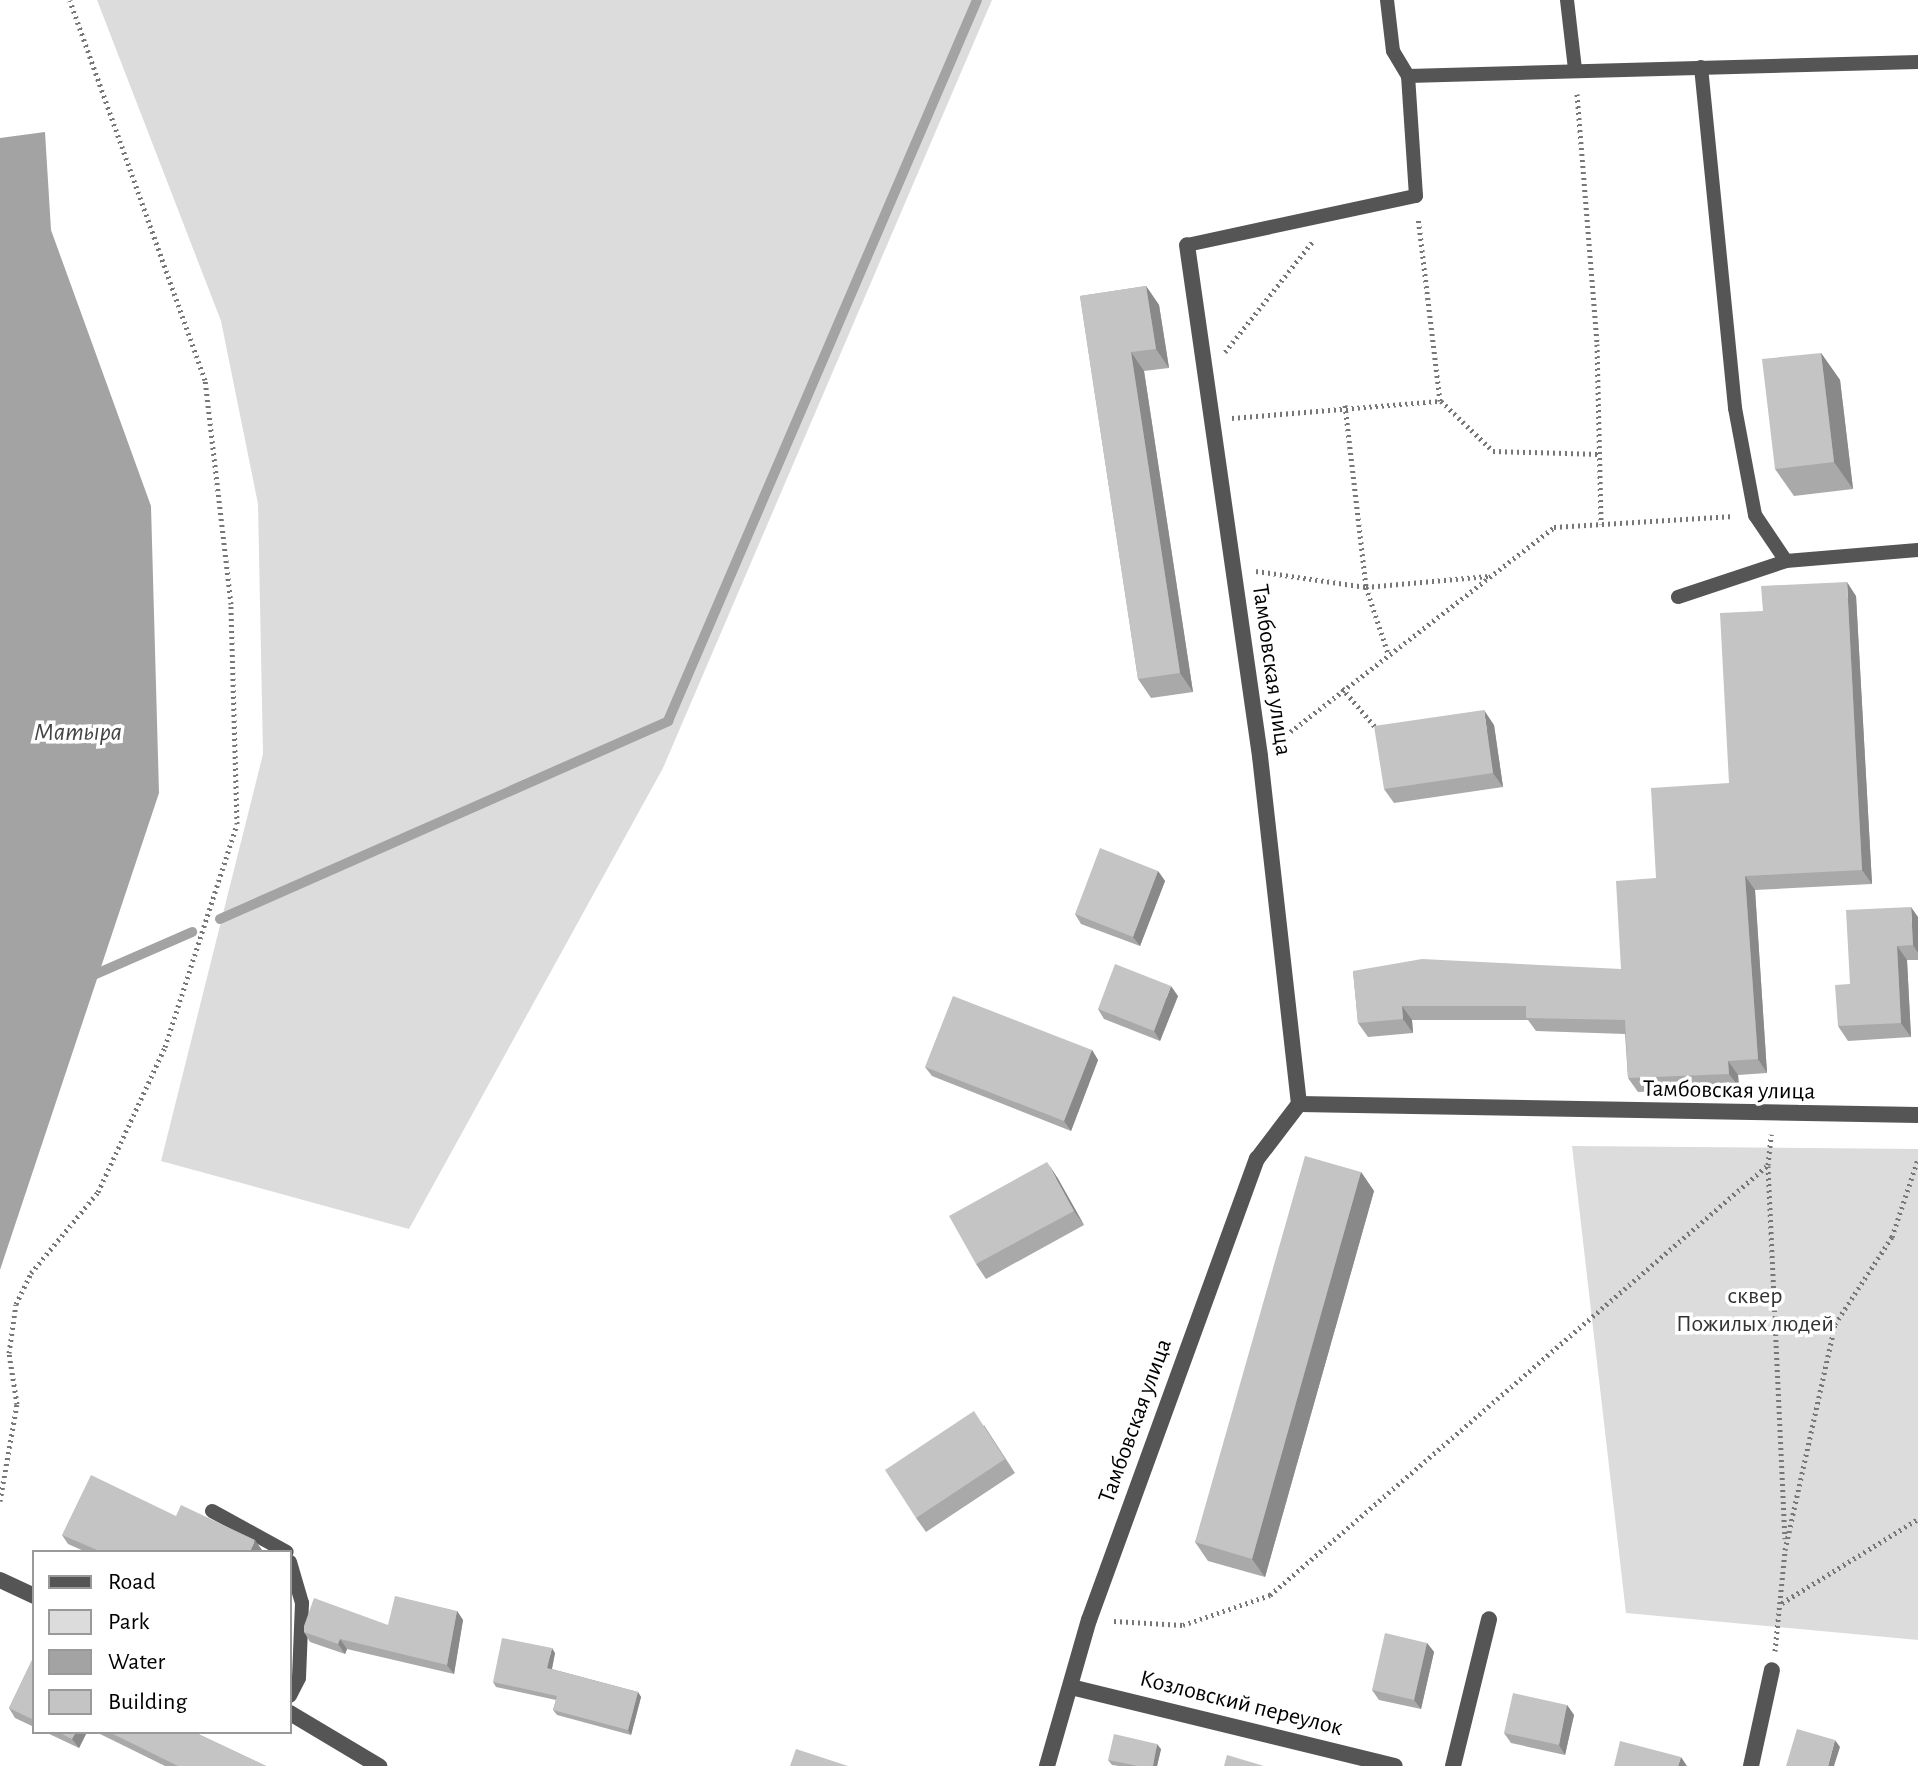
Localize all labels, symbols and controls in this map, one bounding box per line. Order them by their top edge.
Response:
street label: Тамбовская улица [1245,583,1297,757]
water label: Матыра [34,717,122,749]
street label: Тамбовская улица [1643,1075,1815,1107]
park label: сквер Пожилых людей [1676,1283,1834,1339]
street label: Тамбовская улица [1093,1335,1179,1507]
legend [32,1550,292,1734]
text: Road [108,1570,156,1594]
text: Park [108,1610,149,1634]
text: Water [108,1650,165,1674]
street label: Козловский переулок [1137,1665,1345,1743]
text: Building [108,1690,187,1714]

